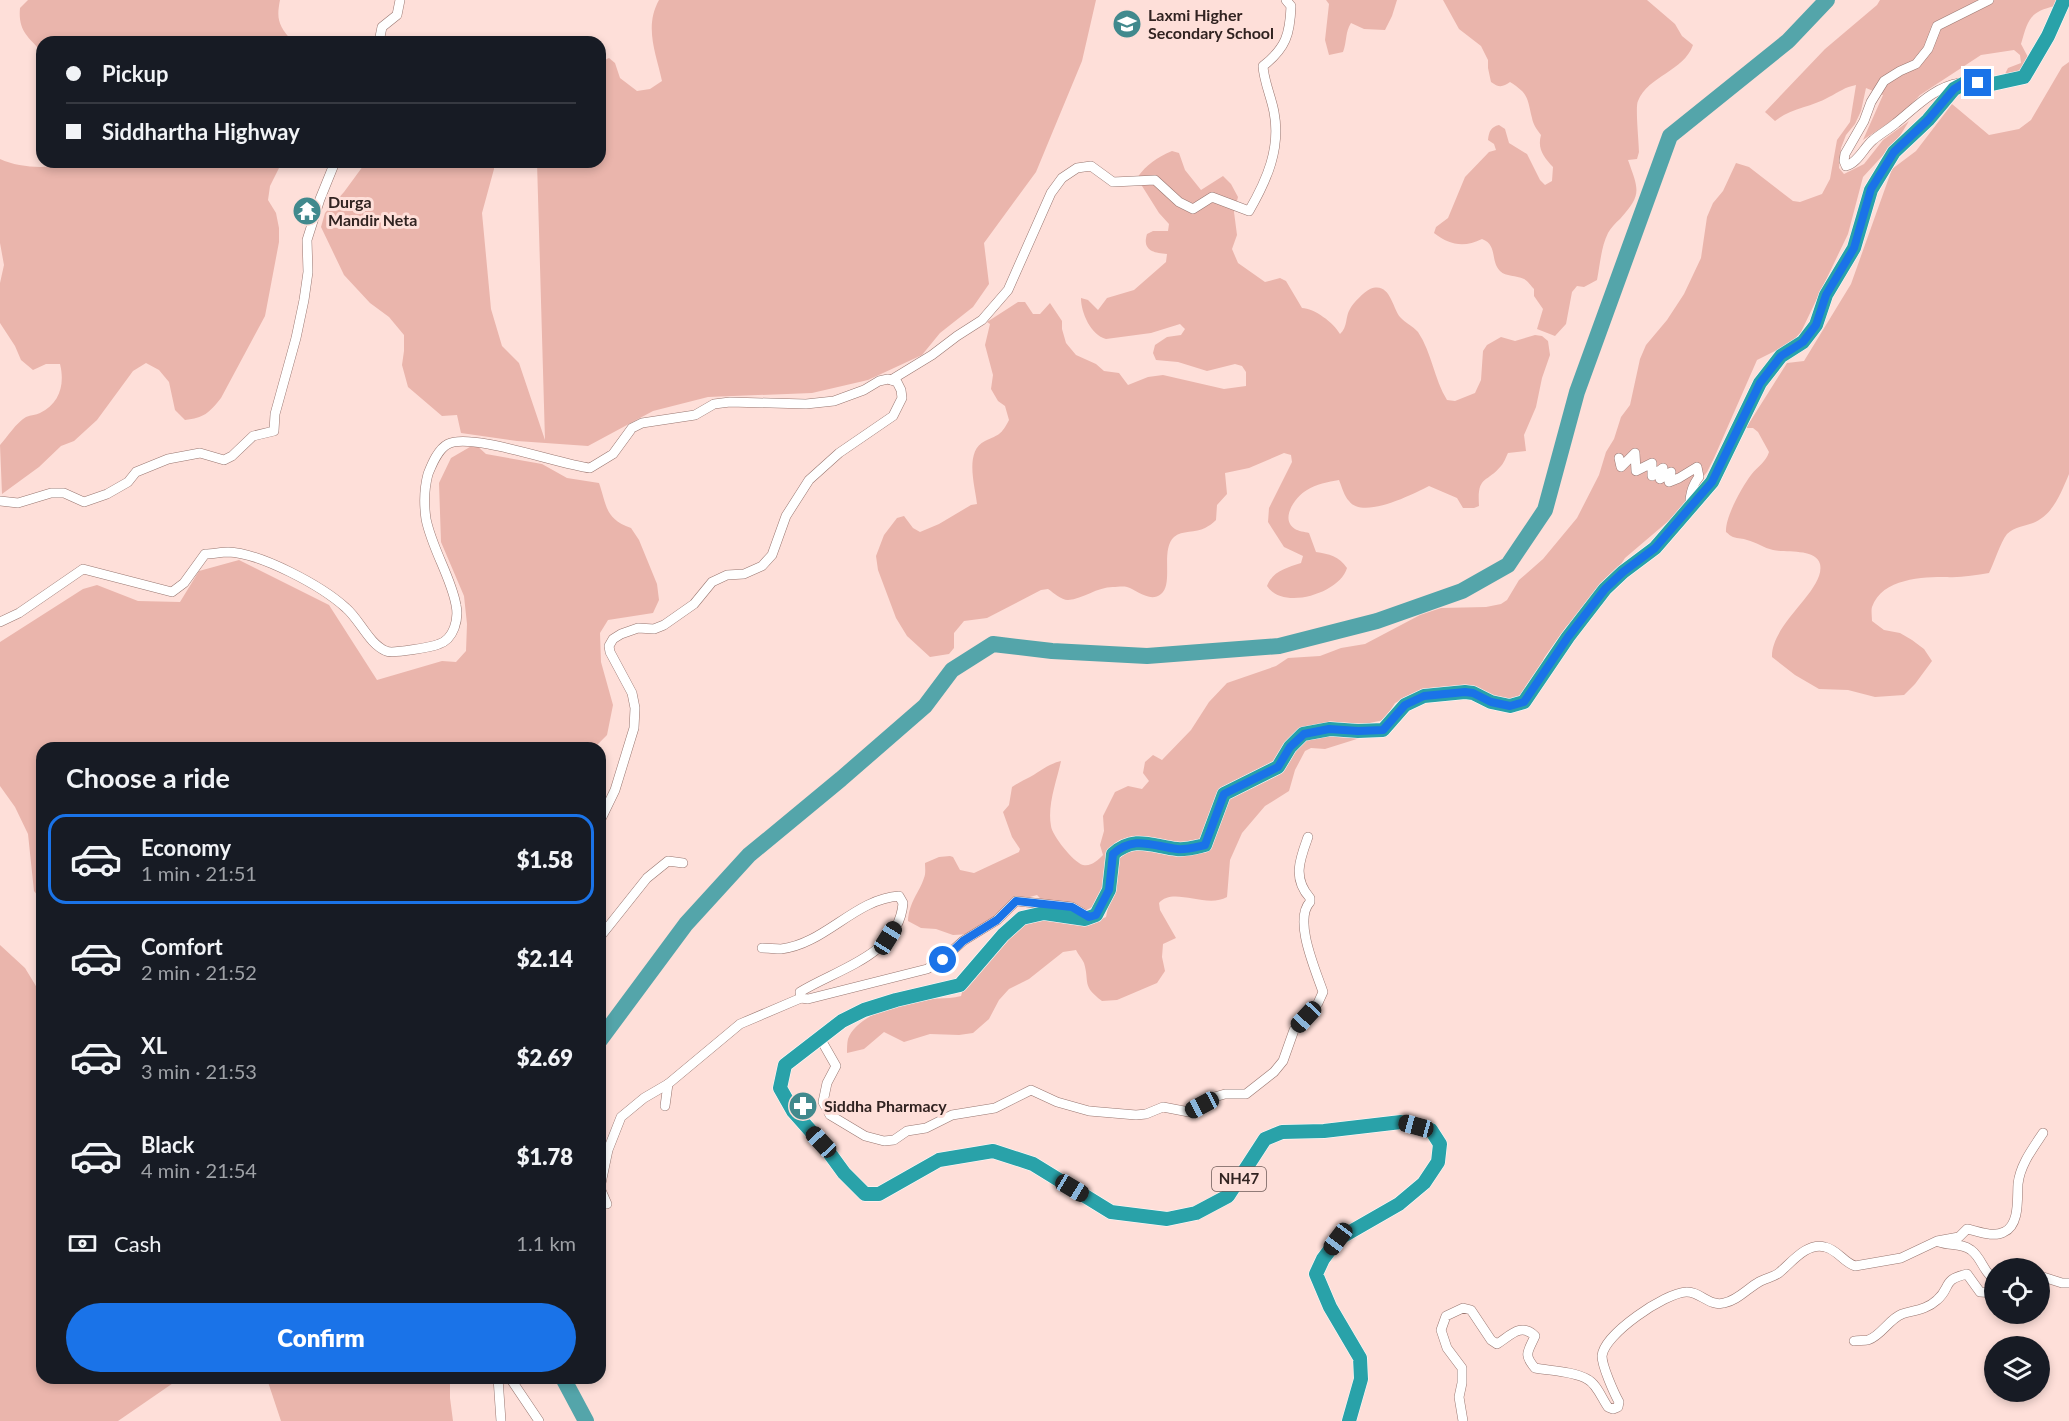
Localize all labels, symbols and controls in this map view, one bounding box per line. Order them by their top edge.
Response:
place label: Laxmi Higher Secondary School [1148,5,1274,42]
school or university icon: Laxmi Higher Secondary School [1111,8,1143,40]
text: Pickup [102,60,168,87]
route end [1964,69,1991,96]
text: Siddhartha Highway [102,118,300,145]
place label: Durga Mandir Neta [328,192,417,229]
temple icon: Durga Mandir Neta [291,195,323,227]
text: Choose a ride [66,761,230,794]
icon: car [69,832,123,886]
text: Economy [141,834,231,861]
text: $1.58 [517,846,573,873]
text: 1 min · 21:51 [141,861,257,885]
car [871,918,905,958]
icon: car [69,931,123,985]
text: Comfort [141,933,223,960]
text: $2.14 [517,945,573,972]
route start [929,946,956,973]
text: 2 min · 21:52 [141,960,257,984]
car [1287,998,1325,1036]
icon: car [69,1030,123,1084]
text: XL [141,1032,167,1059]
text: $2.69 [517,1044,573,1071]
text: 3 min · 21:53 [141,1059,257,1083]
car [1182,1089,1222,1121]
pharmacy icon: Siddha Pharmacy [787,1090,819,1122]
place label: Siddha Pharmacy [824,1096,947,1115]
car [1396,1113,1436,1139]
car [802,1123,840,1161]
icon: car [69,1129,123,1183]
text: Black [141,1131,194,1158]
text: $1.78 [517,1143,573,1170]
text: 4 min · 21:54 [141,1158,257,1182]
road number: NH47 [1212,1167,1266,1191]
car [1052,1171,1092,1205]
car [1320,1219,1356,1259]
icon: cash [66,1227,99,1260]
text: Cash [114,1230,161,1257]
text: 1.1 km [516,1231,576,1255]
map controls [1984,1258,2050,1402]
button: locate [1984,1258,2050,1324]
button: Confirm [66,1303,576,1372]
button: layers [1984,1336,2050,1402]

